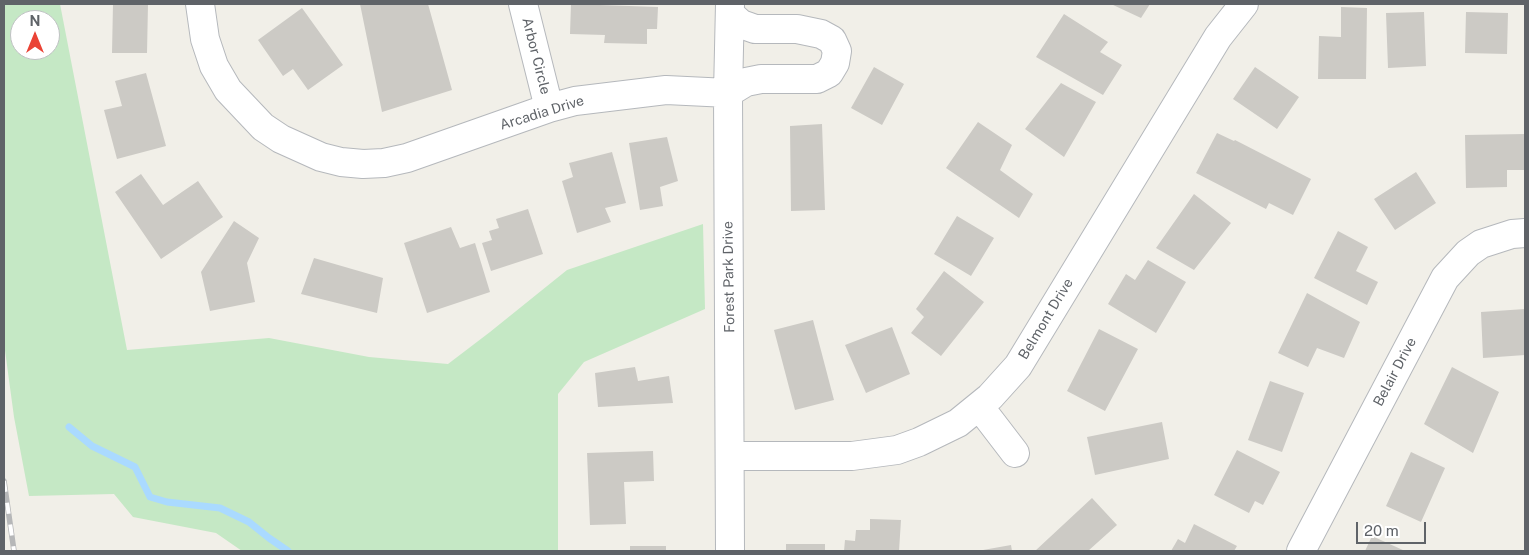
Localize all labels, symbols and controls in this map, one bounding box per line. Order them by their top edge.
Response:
north arrow [10,10,60,60]
text: N [30,13,40,29]
street label: Arbor Circle [518,16,554,96]
street label: Arcadia Drive [498,92,586,134]
street label: Forest Park Drive [720,221,738,333]
street label: Belmont Drive [1015,275,1077,363]
street label: Belair Drive [1370,335,1420,409]
scale bar [1359,512,1429,544]
text: 20 m [1364,522,1399,539]

